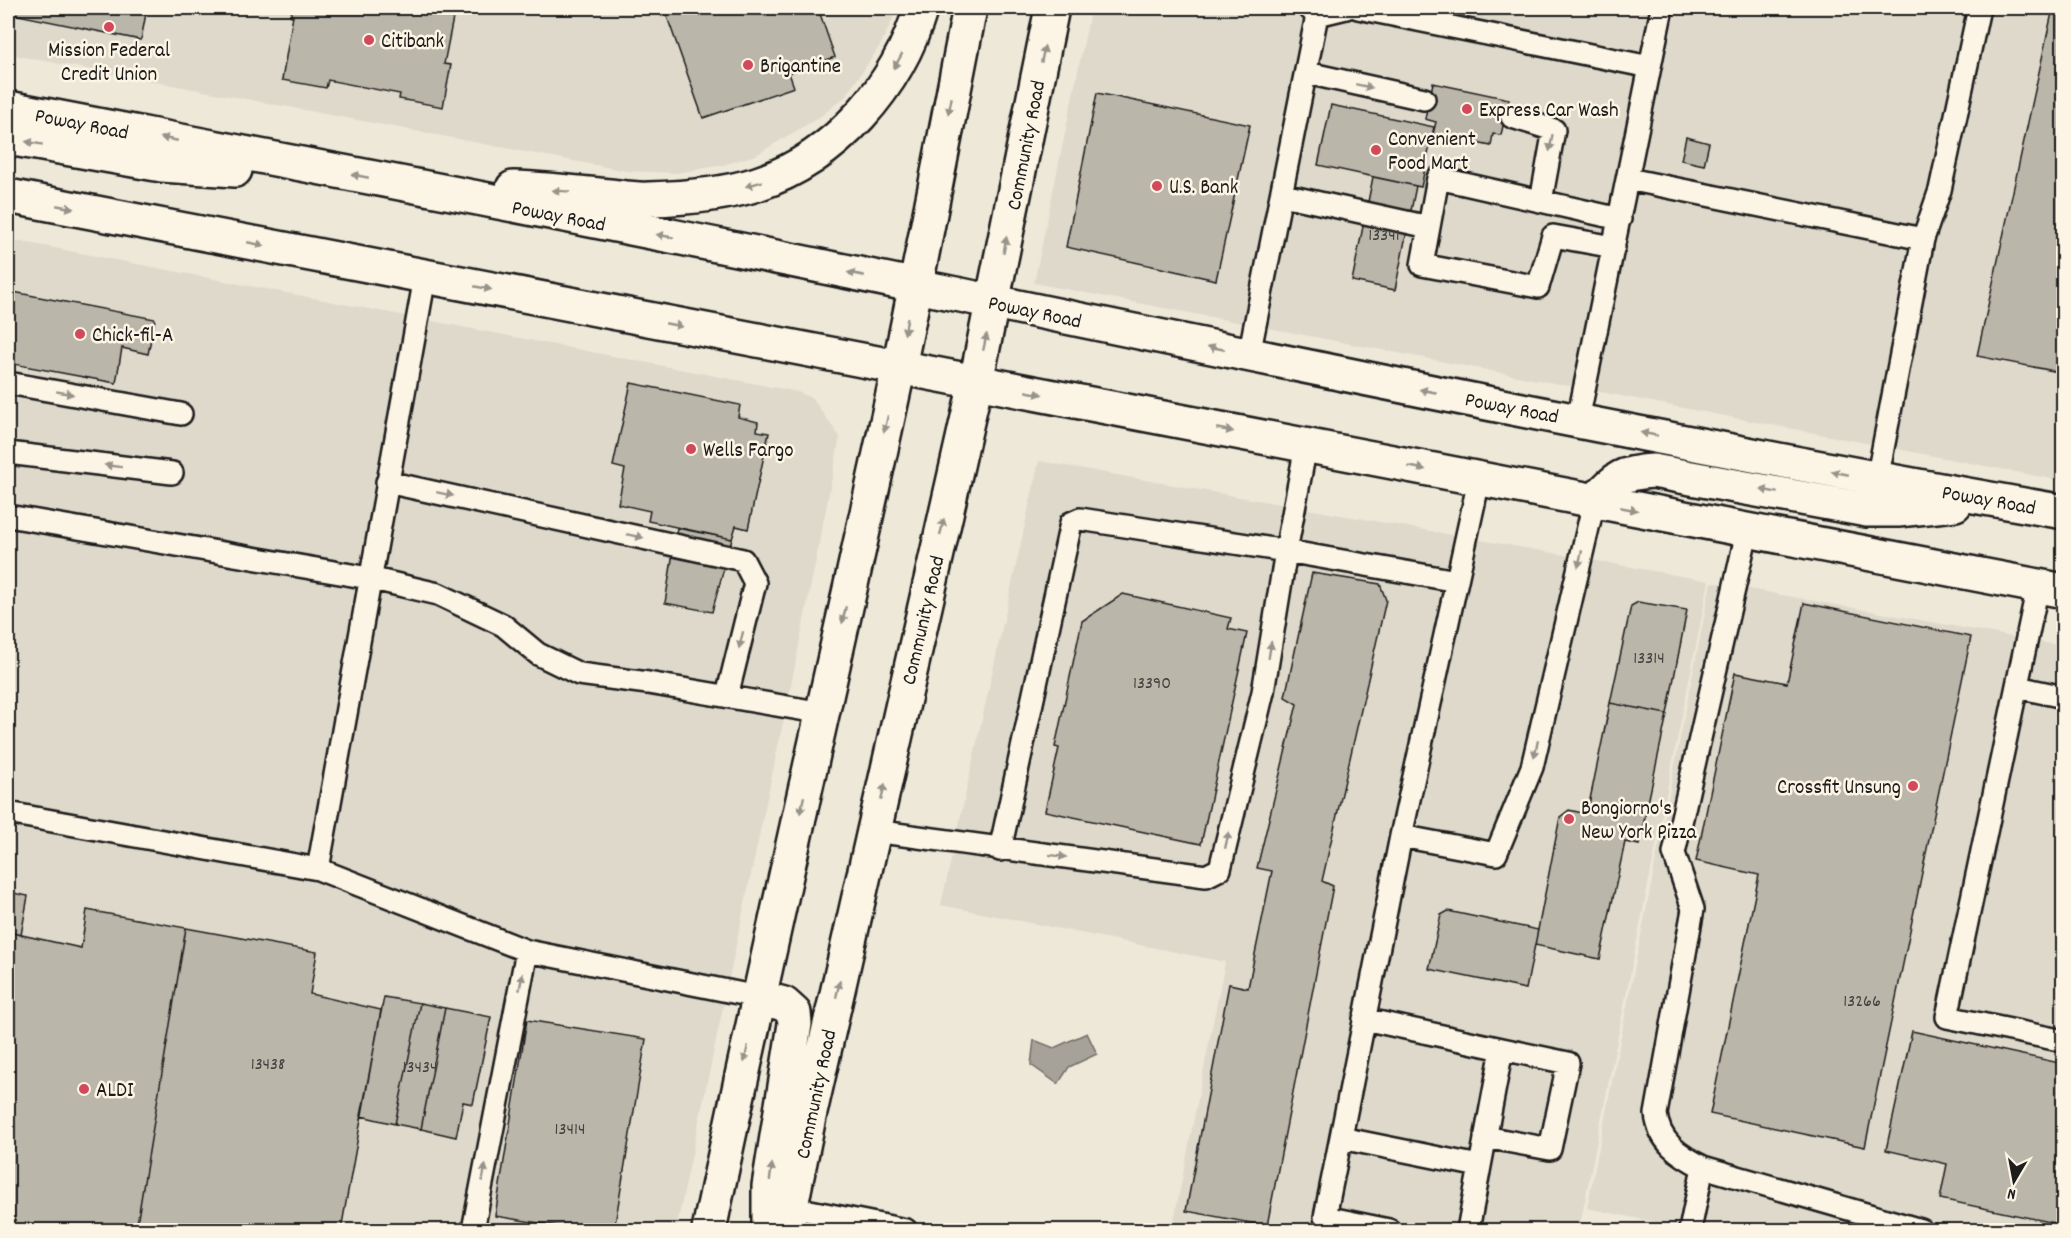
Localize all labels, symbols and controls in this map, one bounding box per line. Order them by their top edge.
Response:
marker: Mission Federal Credit Union [102,20,116,34]
place label: Citibank [381,28,444,58]
marker: Citibank [362,33,376,47]
place label: Mission Federal Credit Union [48,37,170,91]
one-way arrow [1039,44,1048,63]
place label: Brigantine [760,53,841,83]
one-way arrow [893,53,903,70]
marker: Brigantine [741,58,755,72]
street label: Community Road [1001,78,1055,213]
one-way arrow [1355,81,1373,91]
one-way arrow [945,97,954,116]
place label: Express Car Wash [1479,97,1619,127]
street label: Poway Road [32,102,131,150]
marker: Express Car Wash [1460,102,1474,116]
place label: Convenient Food Mart [1388,126,1476,180]
one-way arrow [159,134,178,143]
one-way arrow [1546,134,1555,153]
one-way arrow [24,138,43,147]
marker: Convenient Food Mart [1369,143,1383,157]
one-way arrow [351,171,370,180]
place label: U.S. Bank [1169,174,1238,204]
marker: U.S. Bank [1150,179,1164,193]
one-way arrow [745,180,763,189]
one-way arrow [551,186,570,196]
street label: Poway Road [509,194,608,242]
one-way arrow [56,203,75,212]
house number: 13341 [1368,224,1400,249]
one-way arrow [655,231,674,240]
one-way arrow [1001,235,1010,254]
one-way arrow [247,240,266,249]
one-way arrow [847,269,866,278]
one-way arrow [473,284,492,293]
street label: Poway Road [985,289,1084,338]
one-way arrow [901,317,910,336]
one-way arrow [665,321,684,330]
place label: Chick-fil-A [92,322,173,352]
marker: Chick-fil-A [73,327,87,341]
one-way arrow [981,333,990,352]
one-way arrow [1206,343,1225,352]
one-way arrow [1418,386,1437,395]
street label: Poway Road [1462,386,1561,434]
one-way arrow [56,389,75,398]
one-way arrow [1025,389,1044,398]
one-way arrow [880,415,890,434]
one-way arrow [1216,426,1235,435]
one-way arrow [1640,429,1659,438]
place label: Wells Fargo [703,437,794,467]
marker: Wells Fargo [684,442,698,456]
one-way arrow [104,461,123,470]
one-way arrow [1407,464,1426,473]
one-way arrow [1831,468,1850,477]
street label: Poway Road [1939,479,2038,525]
one-way arrow [1759,486,1778,495]
one-way arrow [435,490,454,500]
one-way arrow [1619,505,1638,514]
one-way arrow [938,518,948,536]
one-way arrow [626,532,645,541]
one-way arrow [1575,550,1585,568]
street label: Community Road [896,553,954,688]
one-way arrow [839,606,848,625]
one-way arrow [735,631,745,649]
one-way arrow [1265,640,1274,659]
house number: 13314 [1633,647,1665,672]
house number: 13390 [1133,672,1171,697]
one-way arrow [1531,740,1540,759]
place label: Crossfit Unsung [1777,774,1901,804]
marker: Crossfit Unsung [1906,779,1920,793]
one-way arrow [879,782,888,801]
place label: Bongiorno's New York Pizza [1581,795,1698,849]
one-way arrow [797,796,807,815]
marker: Bongiorno's New York Pizza [1562,812,1576,826]
one-way arrow [1222,831,1232,849]
one-way arrow [1048,851,1067,860]
one-way arrow [517,972,526,991]
one-way arrow [834,979,843,998]
house number: 13266 [1843,990,1881,1015]
street label: Community Road [790,1027,846,1162]
one-way arrow [741,1045,750,1064]
house number: 13438 [251,1053,285,1078]
house number: 13434 [403,1056,437,1081]
place label: ALDI [96,1077,134,1107]
marker: ALDI [77,1082,91,1096]
house number: 13414 [555,1118,585,1143]
north arrow [1984,1151,2044,1211]
one-way arrow [480,1163,489,1182]
one-way arrow [766,1163,775,1182]
text: N [2006,1181,2018,1205]

